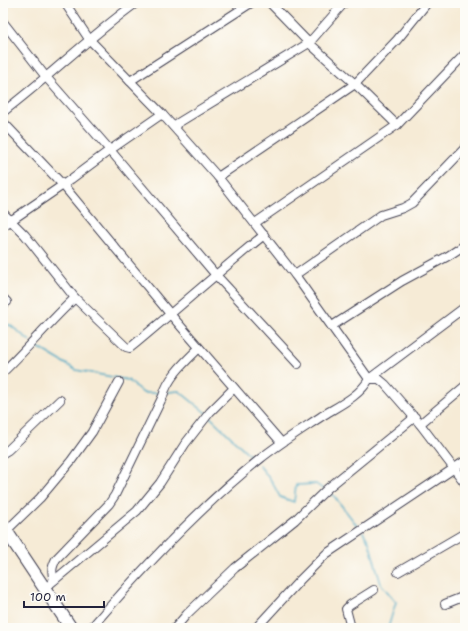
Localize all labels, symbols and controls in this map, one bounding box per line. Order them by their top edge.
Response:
scale bar [24,583,104,609]
text: 100 m [30,589,66,605]

